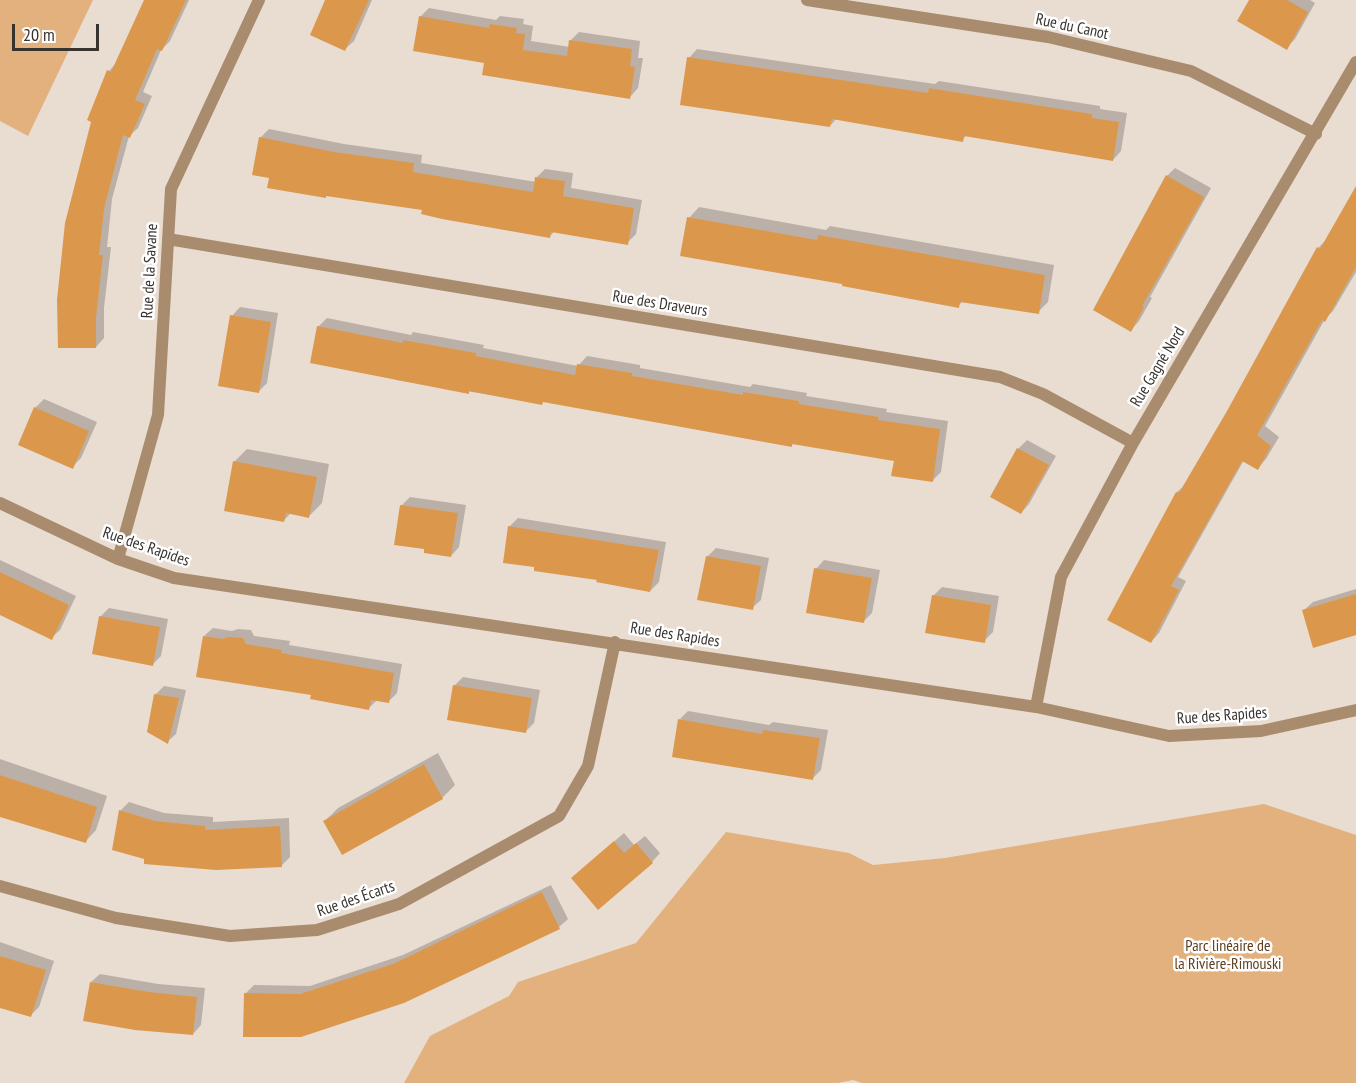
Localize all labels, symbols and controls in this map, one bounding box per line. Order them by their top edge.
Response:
street label: Rue du Canot [1034,10,1110,44]
scale bar [15,12,102,50]
text: 20 m [23,23,55,46]
street label: Rue de la Savane [138,223,162,319]
street label: Rue des Draveurs [611,287,709,321]
street label: Rue Gagné Nord [1127,324,1189,410]
street label: Rue des Rapides [100,523,192,571]
street label: Rue des Rapides [629,618,721,652]
street label: Rue des Rapides [1176,703,1268,729]
street label: Rue des Écarts [315,877,397,921]
park label: Parc linéaire de la Rivière-Rimouski [1174,936,1282,974]

